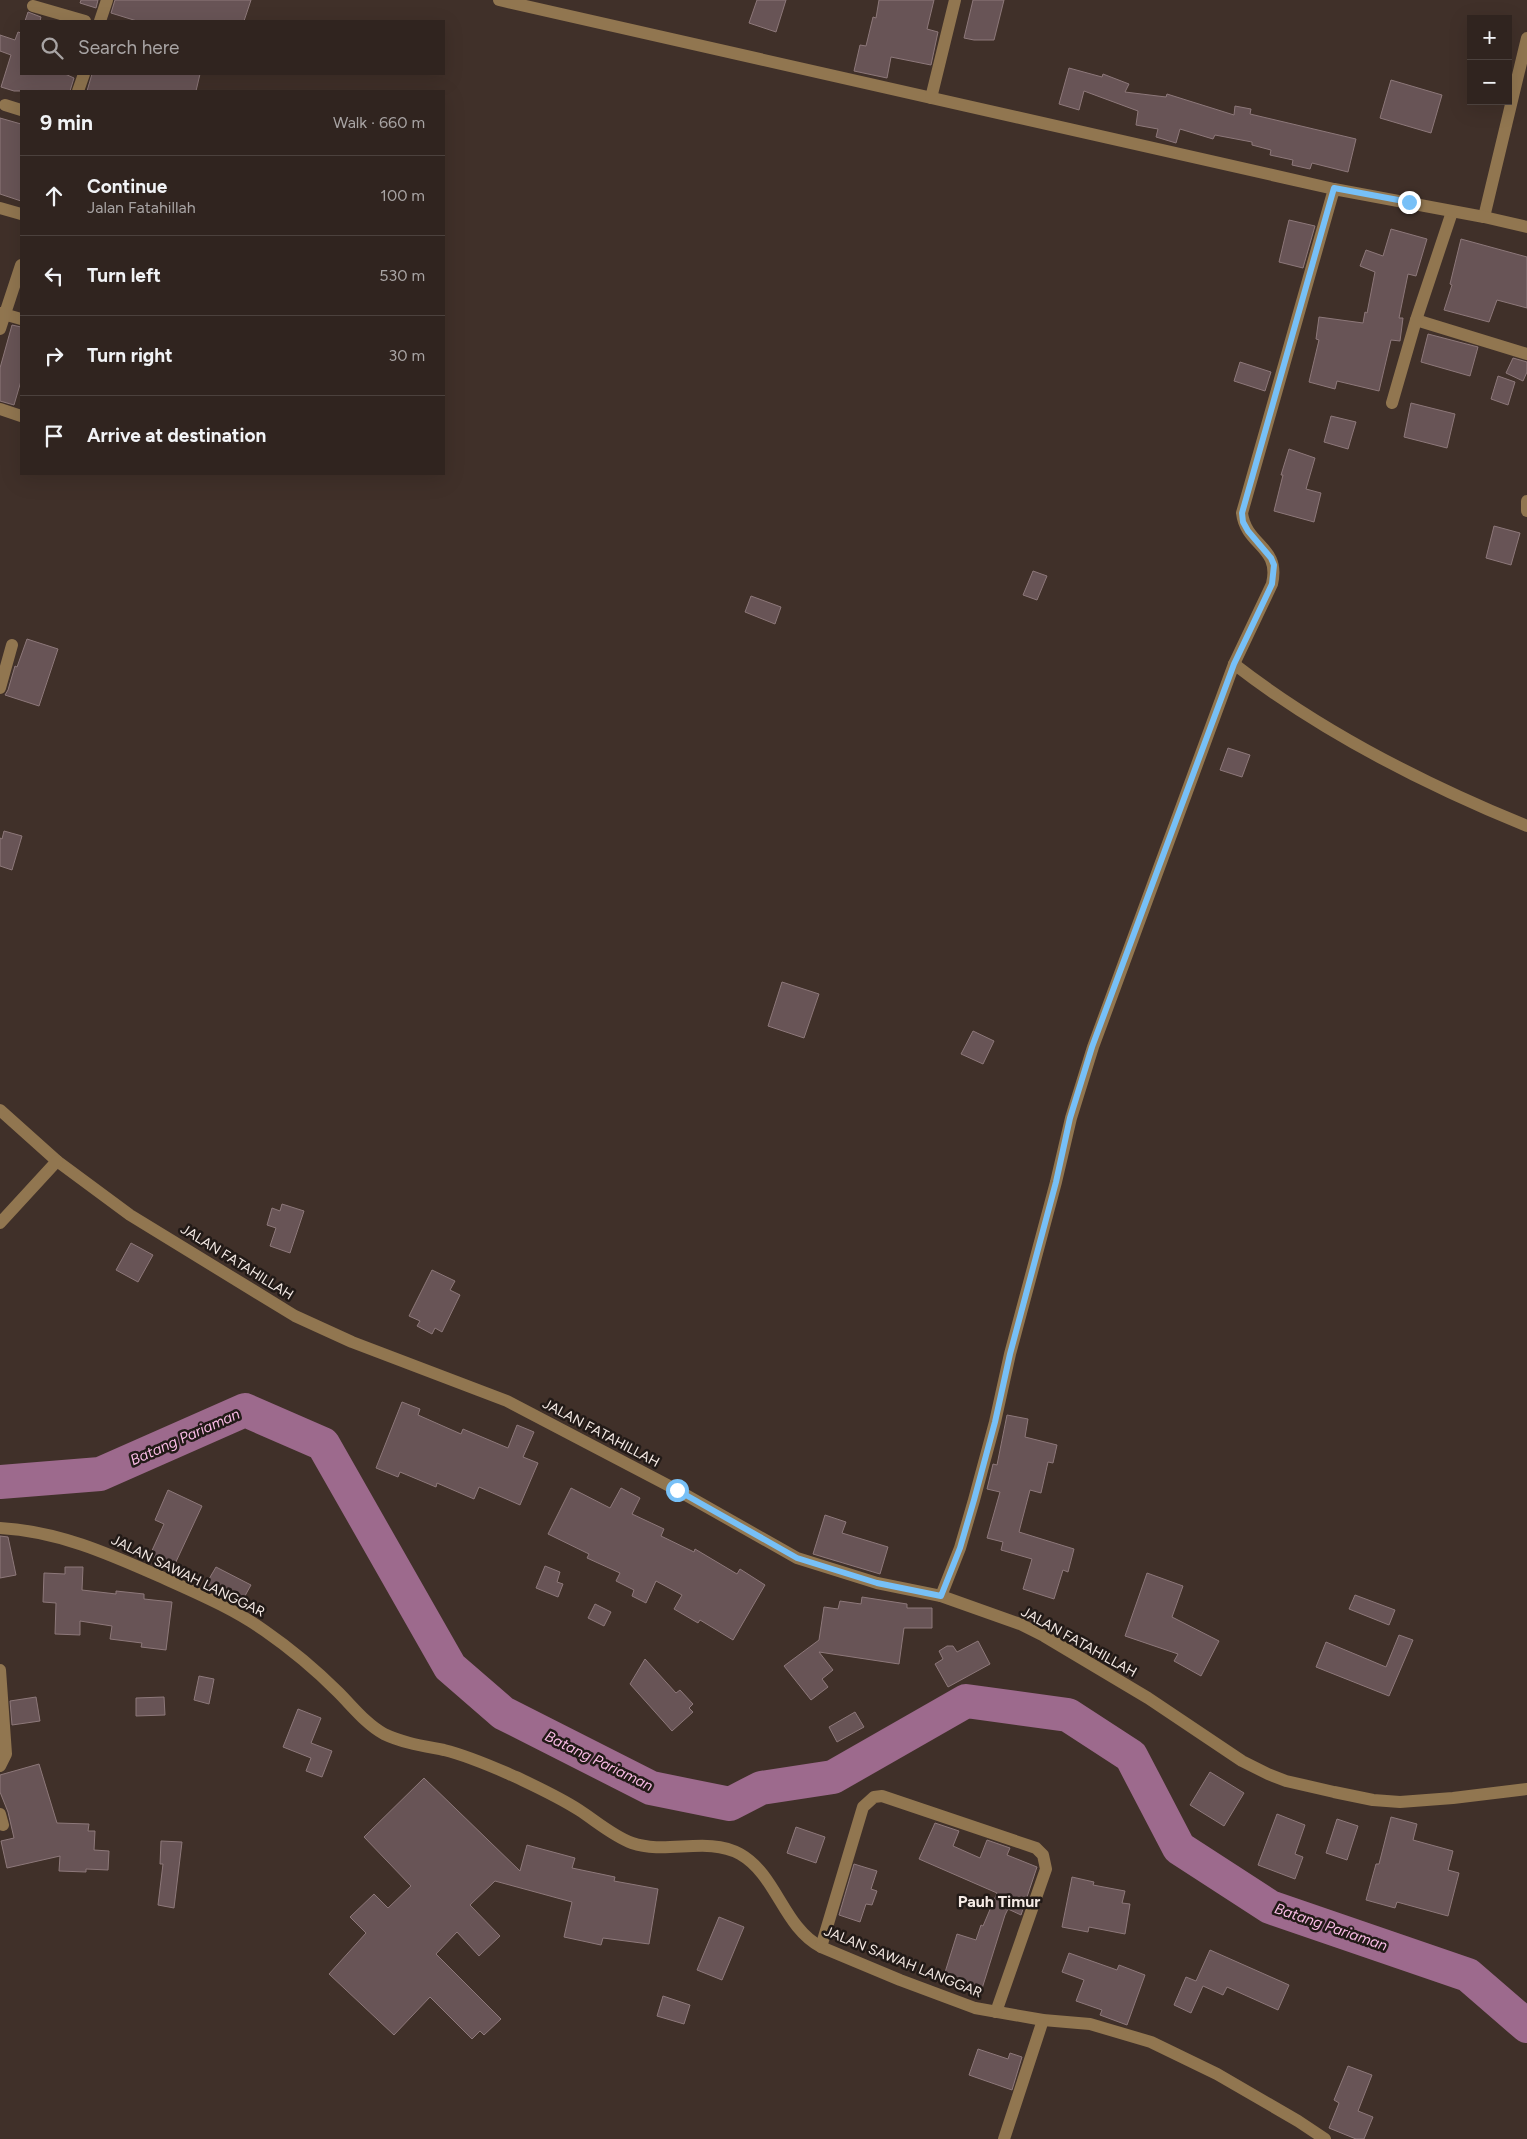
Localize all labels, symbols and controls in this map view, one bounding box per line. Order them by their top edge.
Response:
map controls [1467,15,1512,105]
button: + [1467,15,1512,60]
search box [20,20,445,75]
icon: search [38,34,66,62]
text: Search here [78,36,180,59]
button: − [1467,60,1512,105]
text: 9 min [40,110,93,135]
text: Walk · 660 m [333,113,425,132]
text: Continue [87,175,167,198]
icon: ahead [40,182,68,210]
text: 100 m [380,186,425,205]
route end [1398,191,1421,214]
text: Jalan Fatahillah [87,198,196,217]
icon: left [40,262,68,290]
text: Turn left [87,264,161,287]
text: 530 m [379,266,425,285]
icon: right [40,342,68,370]
text: Turn right [87,344,173,367]
text: 30 m [388,346,425,365]
icon: arrive [40,422,68,450]
text: Arrive at destination [87,424,266,447]
street label: JALAN FATAHILLAH [177,1220,297,1304]
street label: JALAN FATAHILLAH [540,1395,662,1471]
water label: Batang Pariaman [127,1405,243,1469]
route start [666,1479,689,1502]
street label: JALAN SAWAH LANGGAR [108,1531,268,1621]
street label: JALAN FATAHILLAH [1018,1603,1140,1681]
water label: Batang Pariaman [542,1727,656,1795]
district label: Pauh Timur [958,1892,1040,1911]
water label: Batang Pariaman [1272,1899,1390,1955]
street label: JALAN SAWAH LANGGAR [822,1923,985,2002]

